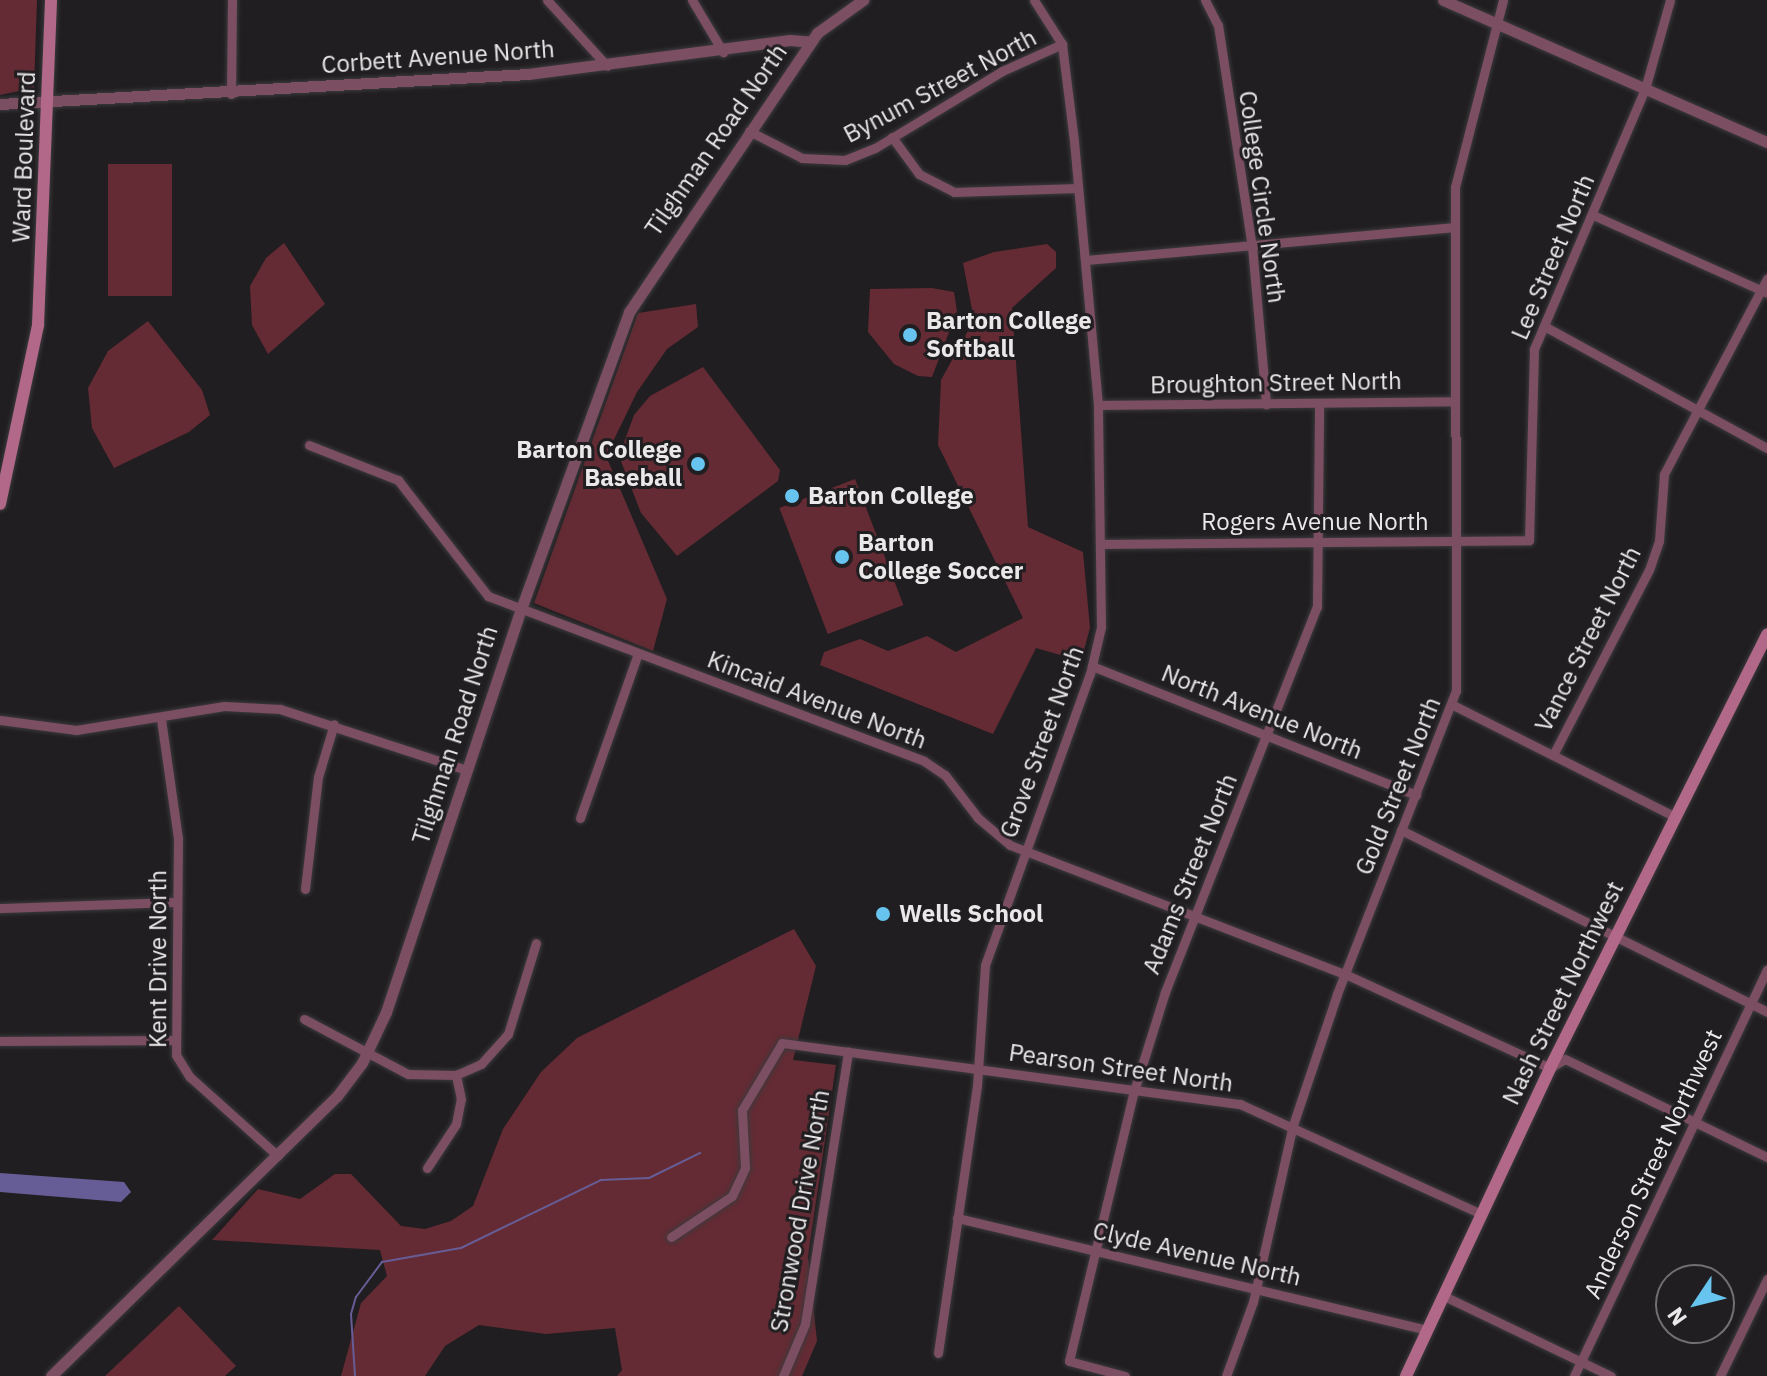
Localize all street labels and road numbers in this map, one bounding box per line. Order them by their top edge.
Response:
street label: Bynum Street North [839,23,1041,149]
street label: Corbett Avenue North [320,34,556,80]
street label: Tilghman Road North [639,38,793,242]
street label: Ward Boulevard [7,71,41,243]
street label: College Circle North [1233,89,1291,305]
street label: Lee Street North [1505,170,1601,344]
street label: Broughton Street North [1150,366,1402,400]
street label: Rogers Avenue North [1201,508,1429,536]
street label: Vance Street North [1529,542,1647,736]
street label: Tilghman Road North [406,622,504,848]
street label: Grove Street North [994,642,1090,842]
street label: Kincaid Avenue North [703,645,931,755]
street label: North Avenue North [1157,659,1367,765]
street label: Gold Street North [1349,693,1447,879]
street label: Adams Street North [1137,770,1243,978]
street label: Kent Drive North [144,870,172,1048]
street label: Nash Street Northwest [1496,877,1630,1109]
street label: Anderson Street Northwest [1578,1025,1728,1303]
street label: Pearson Street North [1007,1038,1235,1098]
street label: Stronwood Drive North [765,1088,835,1334]
street label: Clyde Avenue North [1090,1216,1304,1292]

